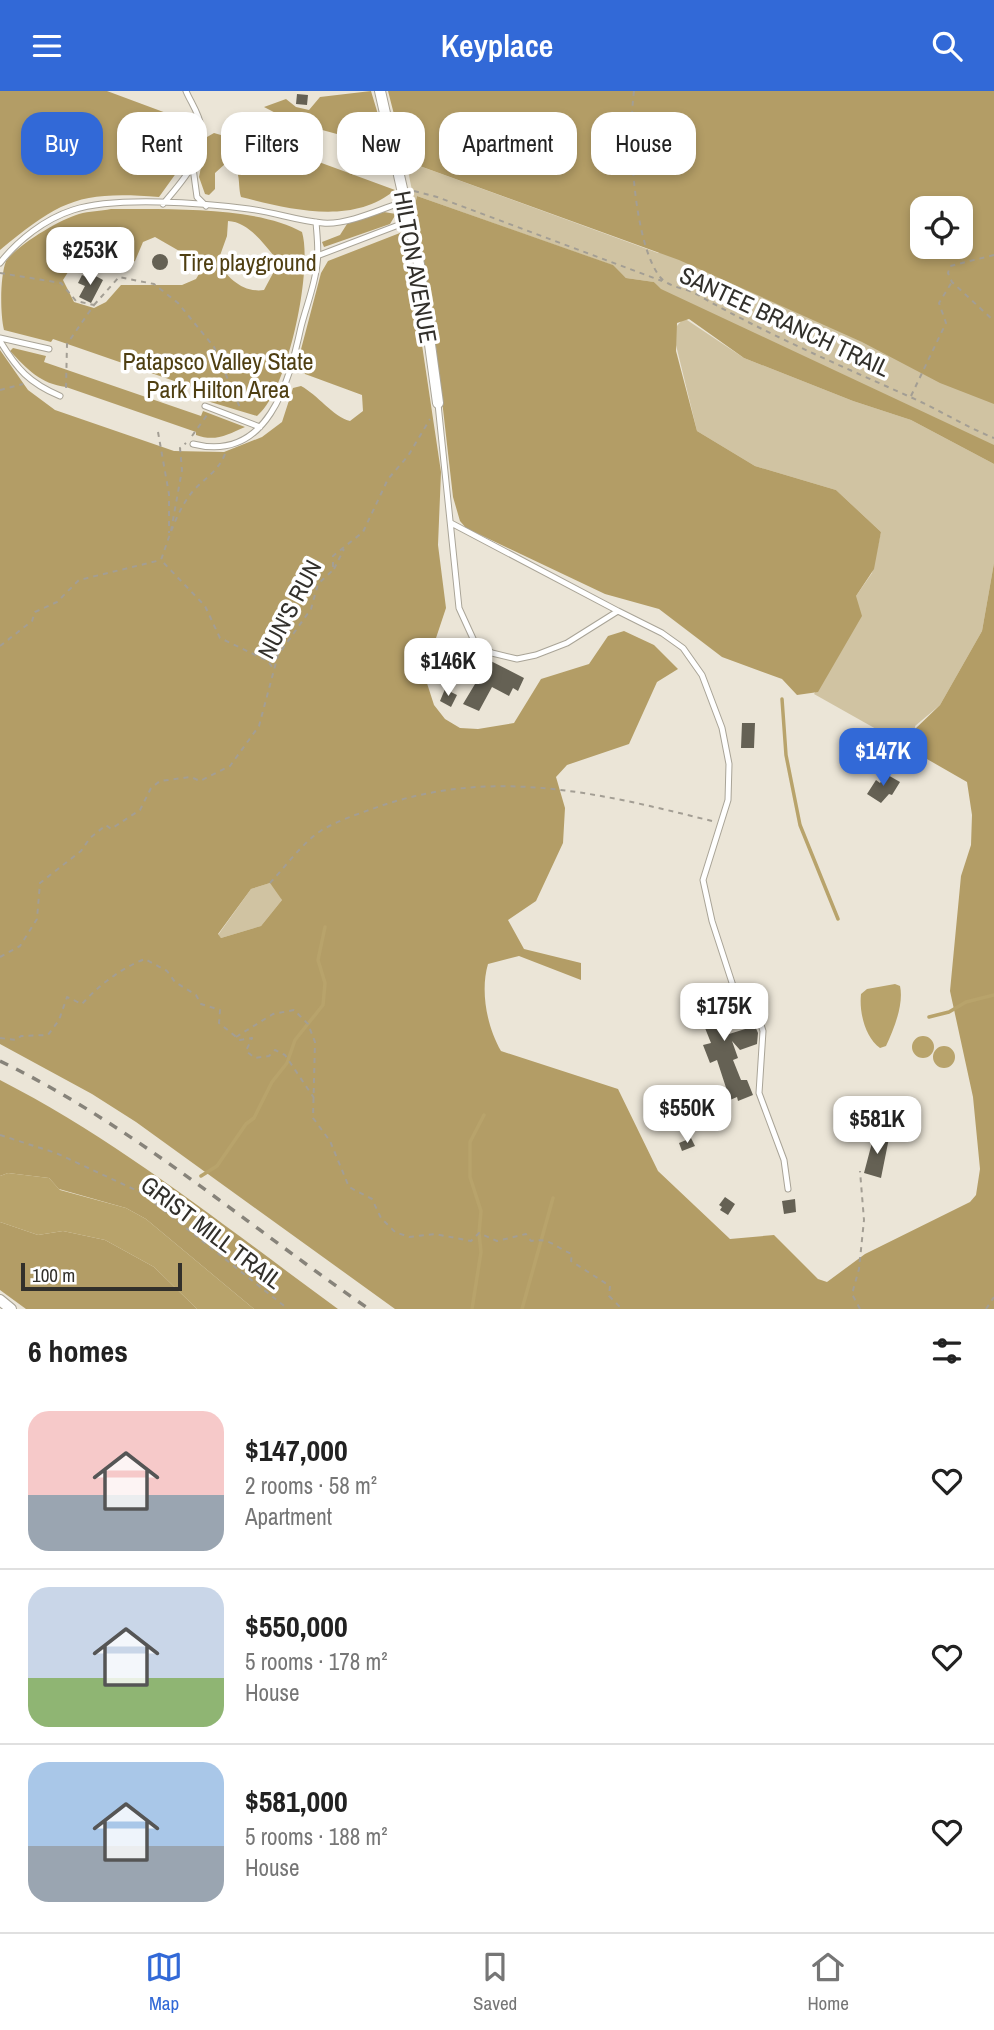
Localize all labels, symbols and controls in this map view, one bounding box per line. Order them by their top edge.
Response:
text: Keyplace [441,24,553,67]
icon: menu [28,27,66,65]
icon: search [928,27,966,65]
chip: Buy [21,112,103,175]
chip: Rent [117,112,207,175]
chip: Filters [221,112,323,175]
chip: New [337,112,425,175]
chip: Apartment [439,112,577,175]
chip: House [591,112,696,175]
street label: HILTON AVENUE [387,188,445,346]
map controls [910,196,973,259]
button: locate [910,196,973,259]
pin: $253K [41,227,139,287]
text: $253K [62,234,118,265]
park label: Tire playground [179,246,317,278]
street label: SANTEE BRANCH TRAIL [675,258,895,384]
park label: Patapsco Valley State Park Hilton Area [122,345,314,405]
street label: NUN'S RUN [250,554,328,664]
pin: $146K [399,639,497,698]
text: $146K [420,645,476,676]
pin: $147K [834,729,932,788]
text: $147K [855,735,911,766]
pin: $175K [675,983,773,1043]
text: $175K [696,990,752,1021]
pin: $550K [638,1086,736,1145]
text: $550K [659,1092,715,1123]
pin: $581K [828,1097,926,1156]
text: $581K [849,1103,905,1134]
street label: GRIST MILL TRAIL [135,1168,289,1296]
scale bar [21,1260,182,1292]
text: 100 m [32,1262,75,1288]
text: 6 homes [28,1331,128,1371]
icon: filters [928,1332,966,1370]
text: $147,000 [245,1430,348,1470]
icon: home [84,1439,168,1523]
icon: heart [928,1462,966,1500]
text: 2 rooms · 58 m² [245,1470,377,1501]
text: Apartment [245,1501,332,1532]
text: $550,000 [245,1606,348,1646]
icon: home [84,1615,168,1699]
icon: heart [928,1638,966,1676]
text: 5 rooms · 178 m² [245,1646,388,1677]
text: House [245,1677,300,1708]
text: $581,000 [245,1781,348,1821]
icon: home [84,1790,168,1874]
icon: heart [928,1813,966,1851]
text: 5 rooms · 188 m² [245,1821,388,1852]
text: House [245,1852,300,1883]
tab: Map [145,1948,183,2016]
tab: Saved [473,1948,517,2016]
tab: Home [807,1948,849,2016]

